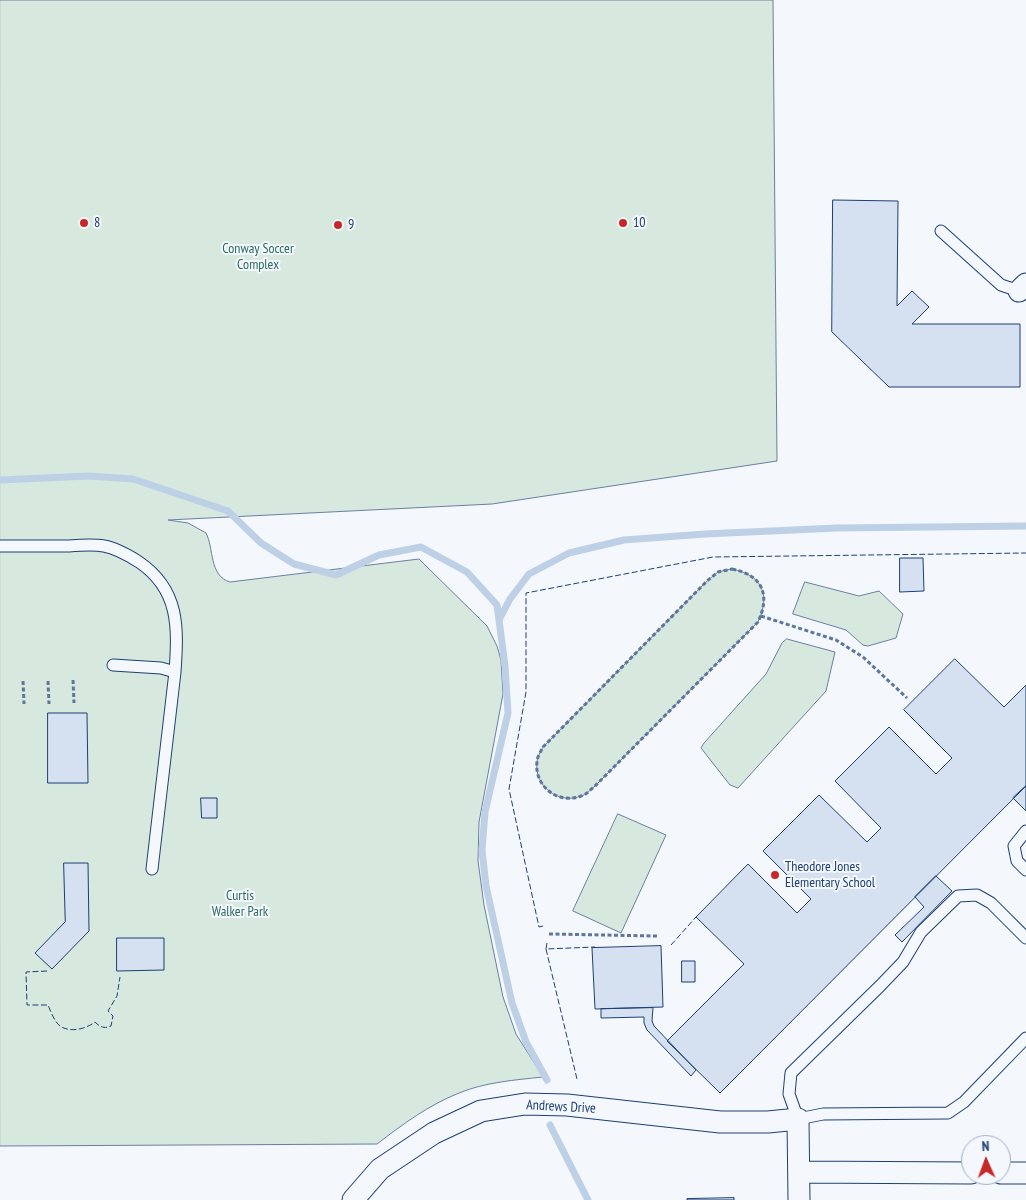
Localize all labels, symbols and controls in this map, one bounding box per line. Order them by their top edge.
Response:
place label: 8 [94,215,100,231]
place label: 10 [633,215,646,231]
marker: 8 [78,217,90,229]
place label: 9 [348,217,354,233]
marker: 10 [617,217,629,229]
marker: 9 [332,219,344,231]
park label: Conway Soccer Complex [222,241,294,274]
place label: Theodore Jones Elementary School [785,859,875,892]
marker: Theodore Jones Elementary School [769,869,781,881]
park label: Curtis Walker Park [212,888,268,920]
street label: Andrews Drive [526,1097,596,1117]
north arrow [961,1135,1011,1185]
text: N [981,1137,990,1155]

